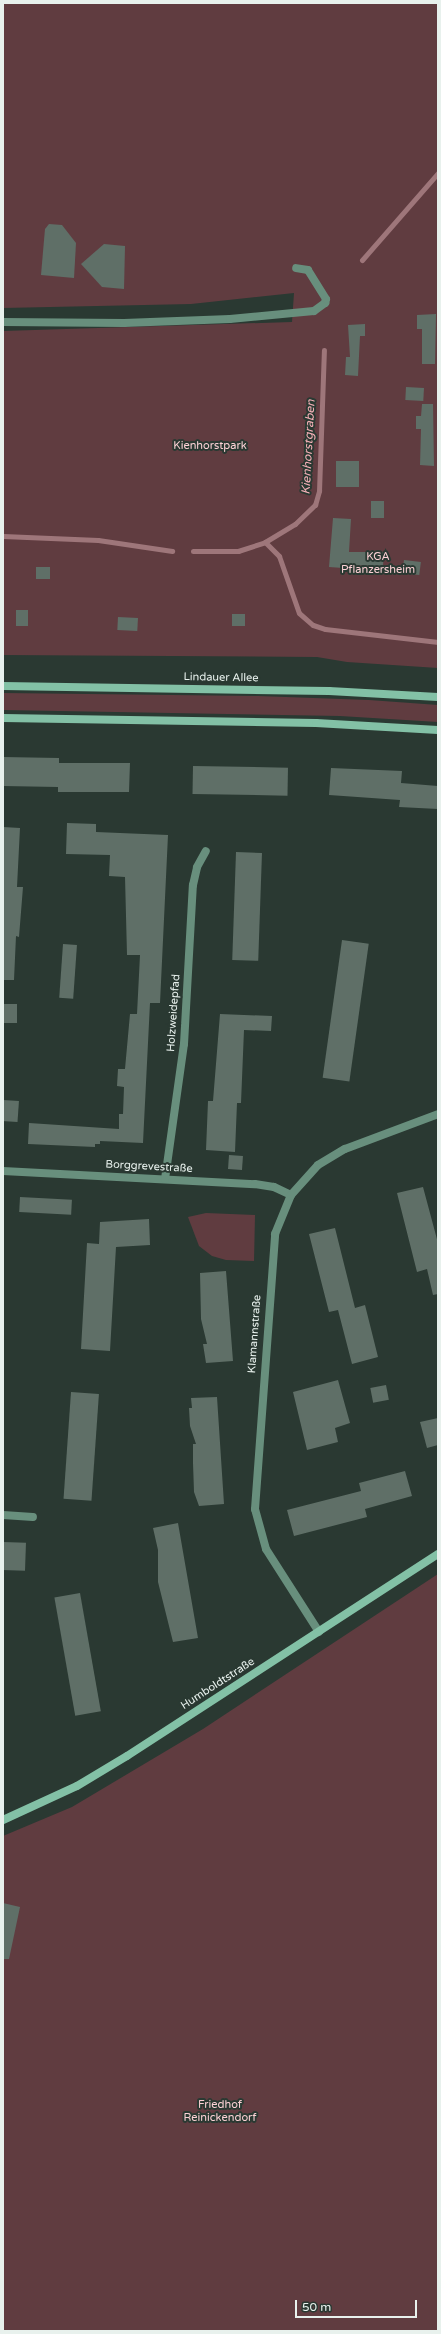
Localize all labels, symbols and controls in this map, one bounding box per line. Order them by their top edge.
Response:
water label: Kienhorstgraben [299,399,319,495]
park label: Kienhorstpark [173,439,247,453]
park label: KGA Pflanzersheim [341,551,415,577]
street label: Lindauer Allee [183,671,259,685]
street label: Holzweidepfad [165,974,183,1052]
street label: Borggrevestraße [105,1158,193,1176]
street label: Klamannstraße [246,1294,264,1374]
street label: Humboldtstraße [179,1655,257,1713]
park label: Friedhof Reinickendorf [184,2099,256,2125]
scale bar [297,2292,419,2318]
text: 50 m [302,2300,331,2314]

